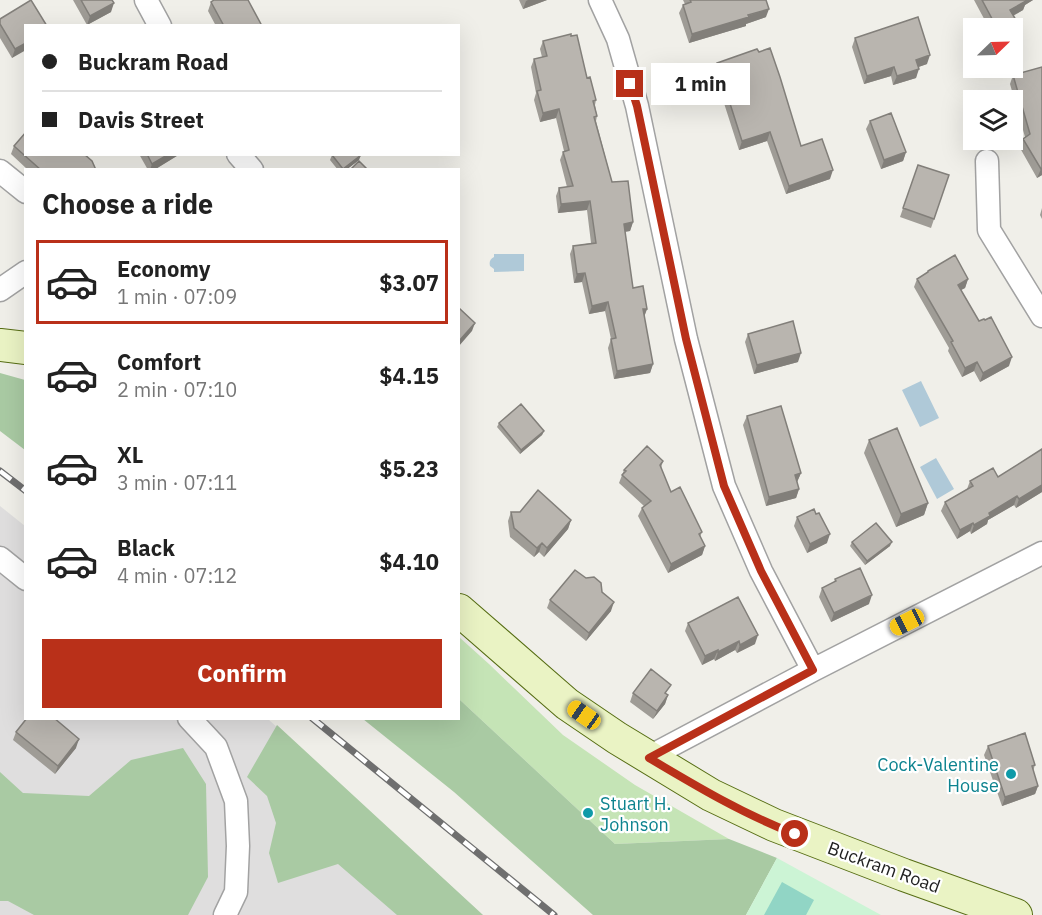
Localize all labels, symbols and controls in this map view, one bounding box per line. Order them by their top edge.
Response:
north arrow [963,18,1023,78]
map controls [963,18,1023,150]
text: Buckram Road [78,47,229,76]
callout: 1 min [651,63,750,105]
route end [616,70,643,97]
text: 1 min [674,70,727,97]
button: layers [963,90,1023,150]
text: Davis Street [78,105,204,134]
text: Choose a ride [42,186,213,221]
text: Economy [117,254,211,283]
icon: car [45,255,99,309]
text: $3.07 [379,268,439,297]
text: 1 min · 07:09 [117,283,237,310]
text: Comfort [117,347,201,376]
icon: car [45,348,99,402]
text: $4.15 [379,361,439,390]
text: 2 min · 07:10 [117,376,237,403]
text: XL [117,440,143,469]
icon: car [45,441,99,495]
text: $5.23 [379,454,439,483]
text: 3 min · 07:11 [117,469,237,496]
text: Black [117,533,175,562]
icon: car [45,534,99,588]
text: $4.10 [379,547,439,576]
text: 4 min · 07:12 [117,562,237,589]
car [887,606,927,638]
button: Confirm [42,639,442,708]
car [564,697,604,733]
place label: Cock-Valentine House [877,753,999,797]
marker: Cock-Valentine House [1004,767,1018,781]
place label: Stuart H. Johnson [600,792,671,836]
marker: Stuart H. Johnson [581,806,595,820]
route start [781,820,808,847]
street label: Buckram Road [825,836,943,898]

